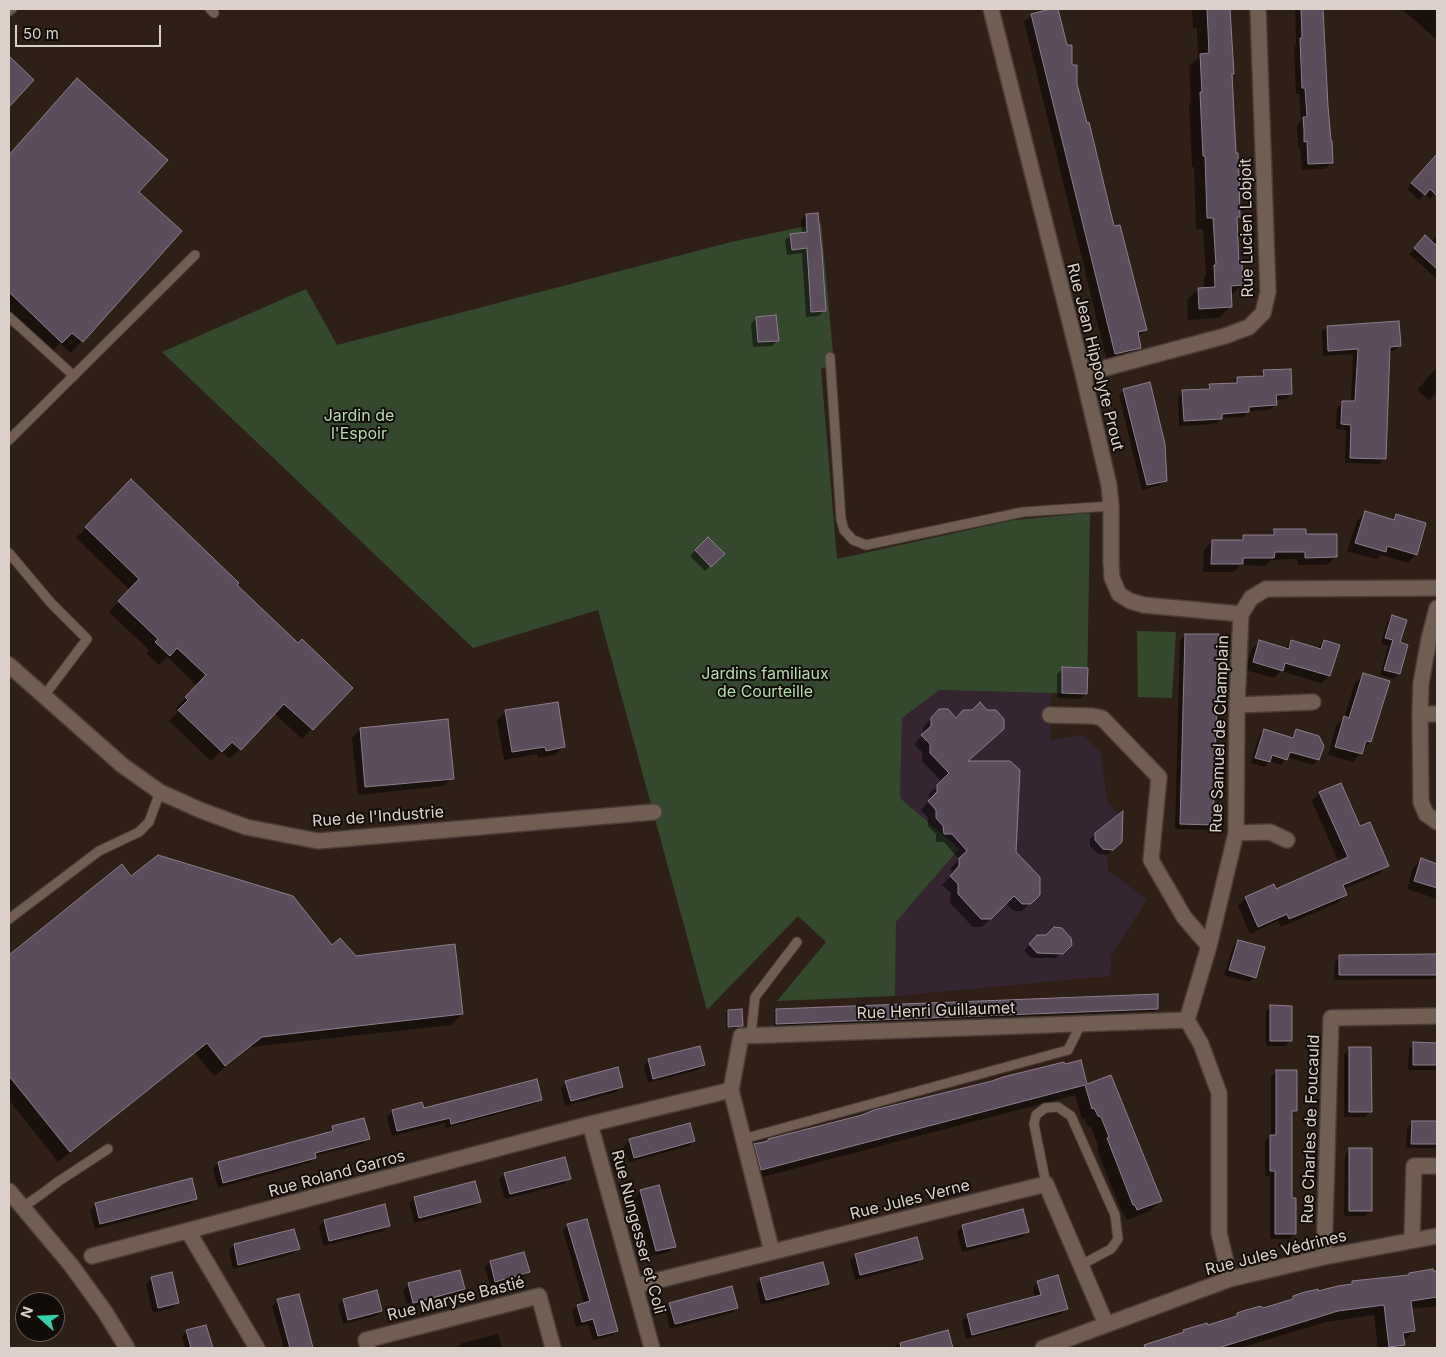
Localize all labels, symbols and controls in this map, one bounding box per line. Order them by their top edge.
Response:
scale bar [18,15,164,47]
text: 50 m [23,24,59,43]
street label: Rue Lucien Lobjoit [1236,158,1258,298]
street label: Rue Jean Hippolyte Prout [1062,261,1128,453]
park label: Jardin de l'Espoir [324,406,394,444]
street label: Rue Samuel de Champlain [1207,635,1233,833]
park label: Jardins familiaux de Courteille [701,664,829,702]
street label: Rue de l'Industrie [311,803,445,831]
street label: Rue Henri Guillaumet [856,999,1016,1023]
street label: Rue Charles de Foucauld [1298,1034,1324,1224]
street label: Rue Roland Garros [266,1147,408,1201]
street label: Rue Nungesser et Coli [607,1148,669,1316]
street label: Rue Jules Verne [848,1176,972,1224]
street label: Rue Jules Védrines [1203,1226,1349,1280]
street label: Rue Maryse Bastié [385,1273,527,1325]
north arrow [15,1292,65,1342]
text: N [17,1304,36,1320]

